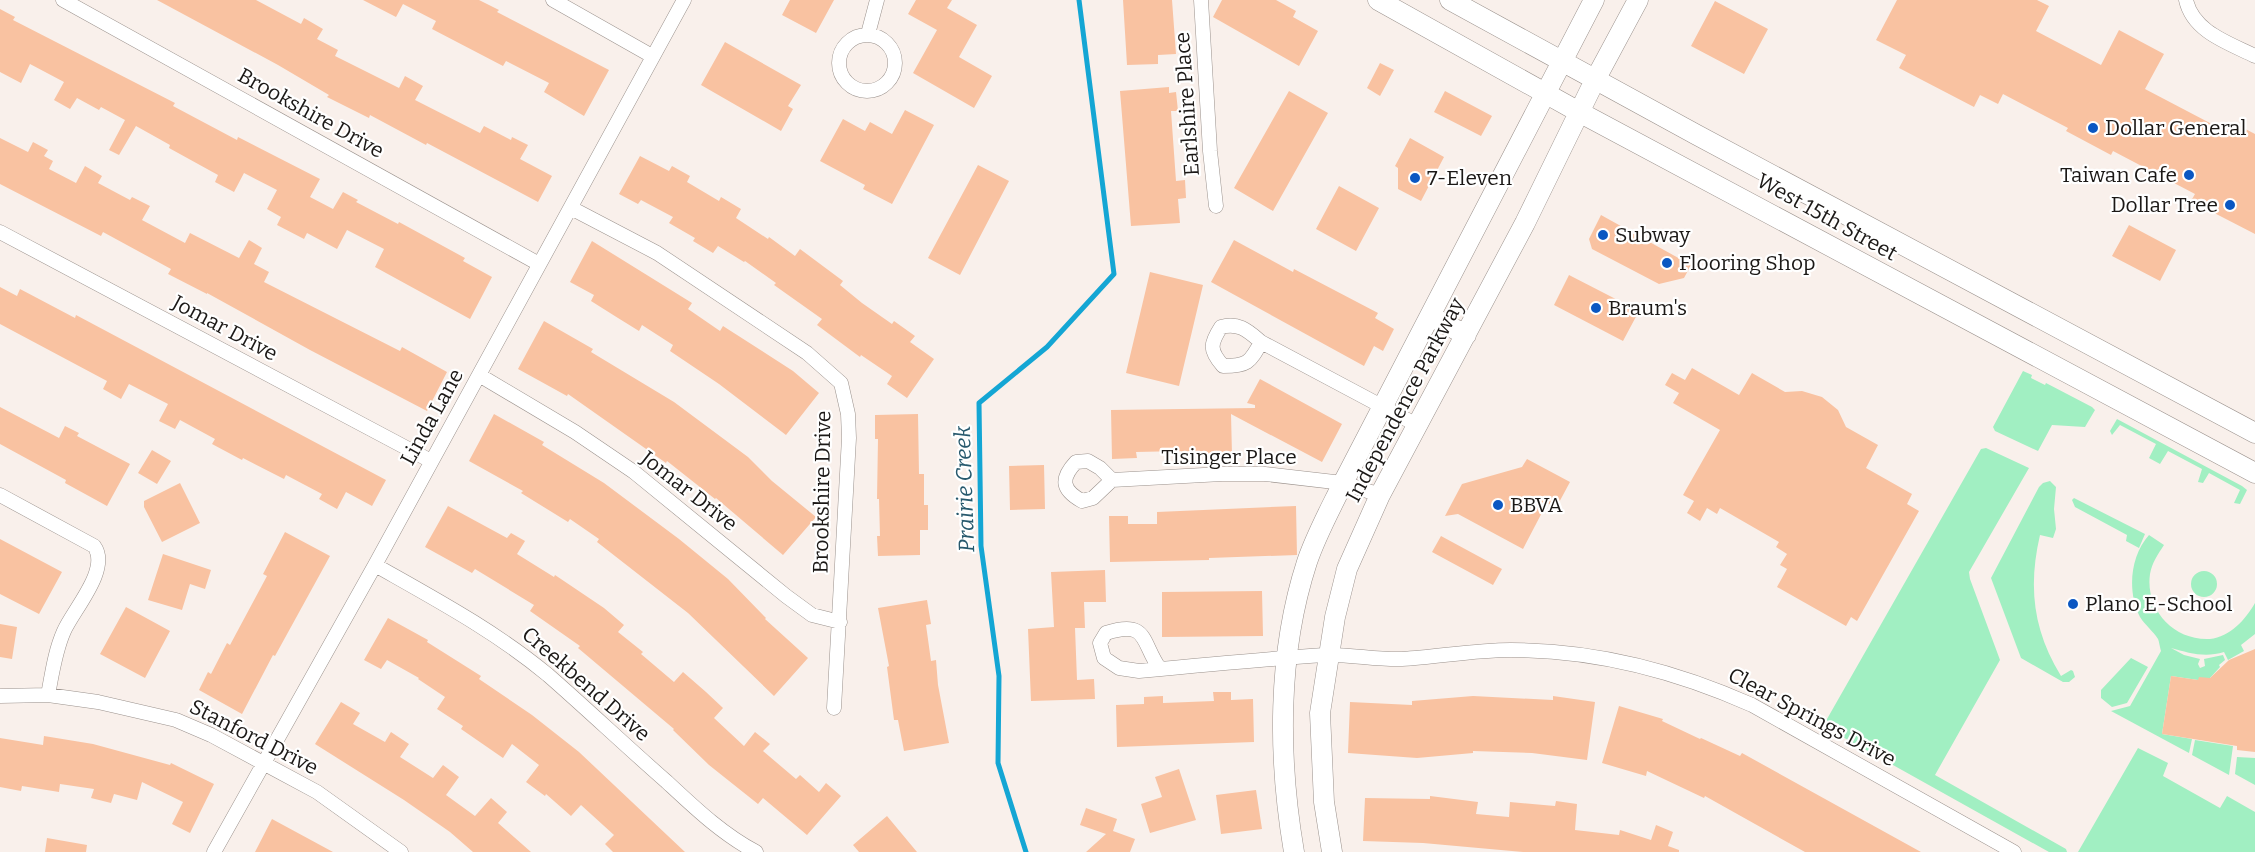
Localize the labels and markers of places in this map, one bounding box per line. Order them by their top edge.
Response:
place label: Dollar General [2105,115,2247,141]
marker: Dollar General [2086,121,2100,135]
place label: Taiwan Cafe [2060,162,2177,188]
place label: 7-Eleven [1427,165,1512,191]
marker: Taiwan Cafe [2182,168,2196,182]
marker: 7-Eleven [1408,171,1422,185]
place label: Dollar Tree [2111,192,2218,218]
marker: Dollar Tree [2223,198,2237,212]
place label: Subway [1615,222,1691,248]
marker: Subway [1596,228,1610,242]
place label: Flooring Shop [1679,250,1815,276]
marker: Flooring Shop [1660,256,1674,270]
place label: Braum's [1608,295,1687,321]
marker: Braum's [1589,301,1603,315]
place label: BBVA [1510,492,1563,518]
marker: BBVA [1491,498,1505,512]
place label: Plano E-School [2085,591,2233,617]
marker: Plano E-School [2066,597,2080,611]

